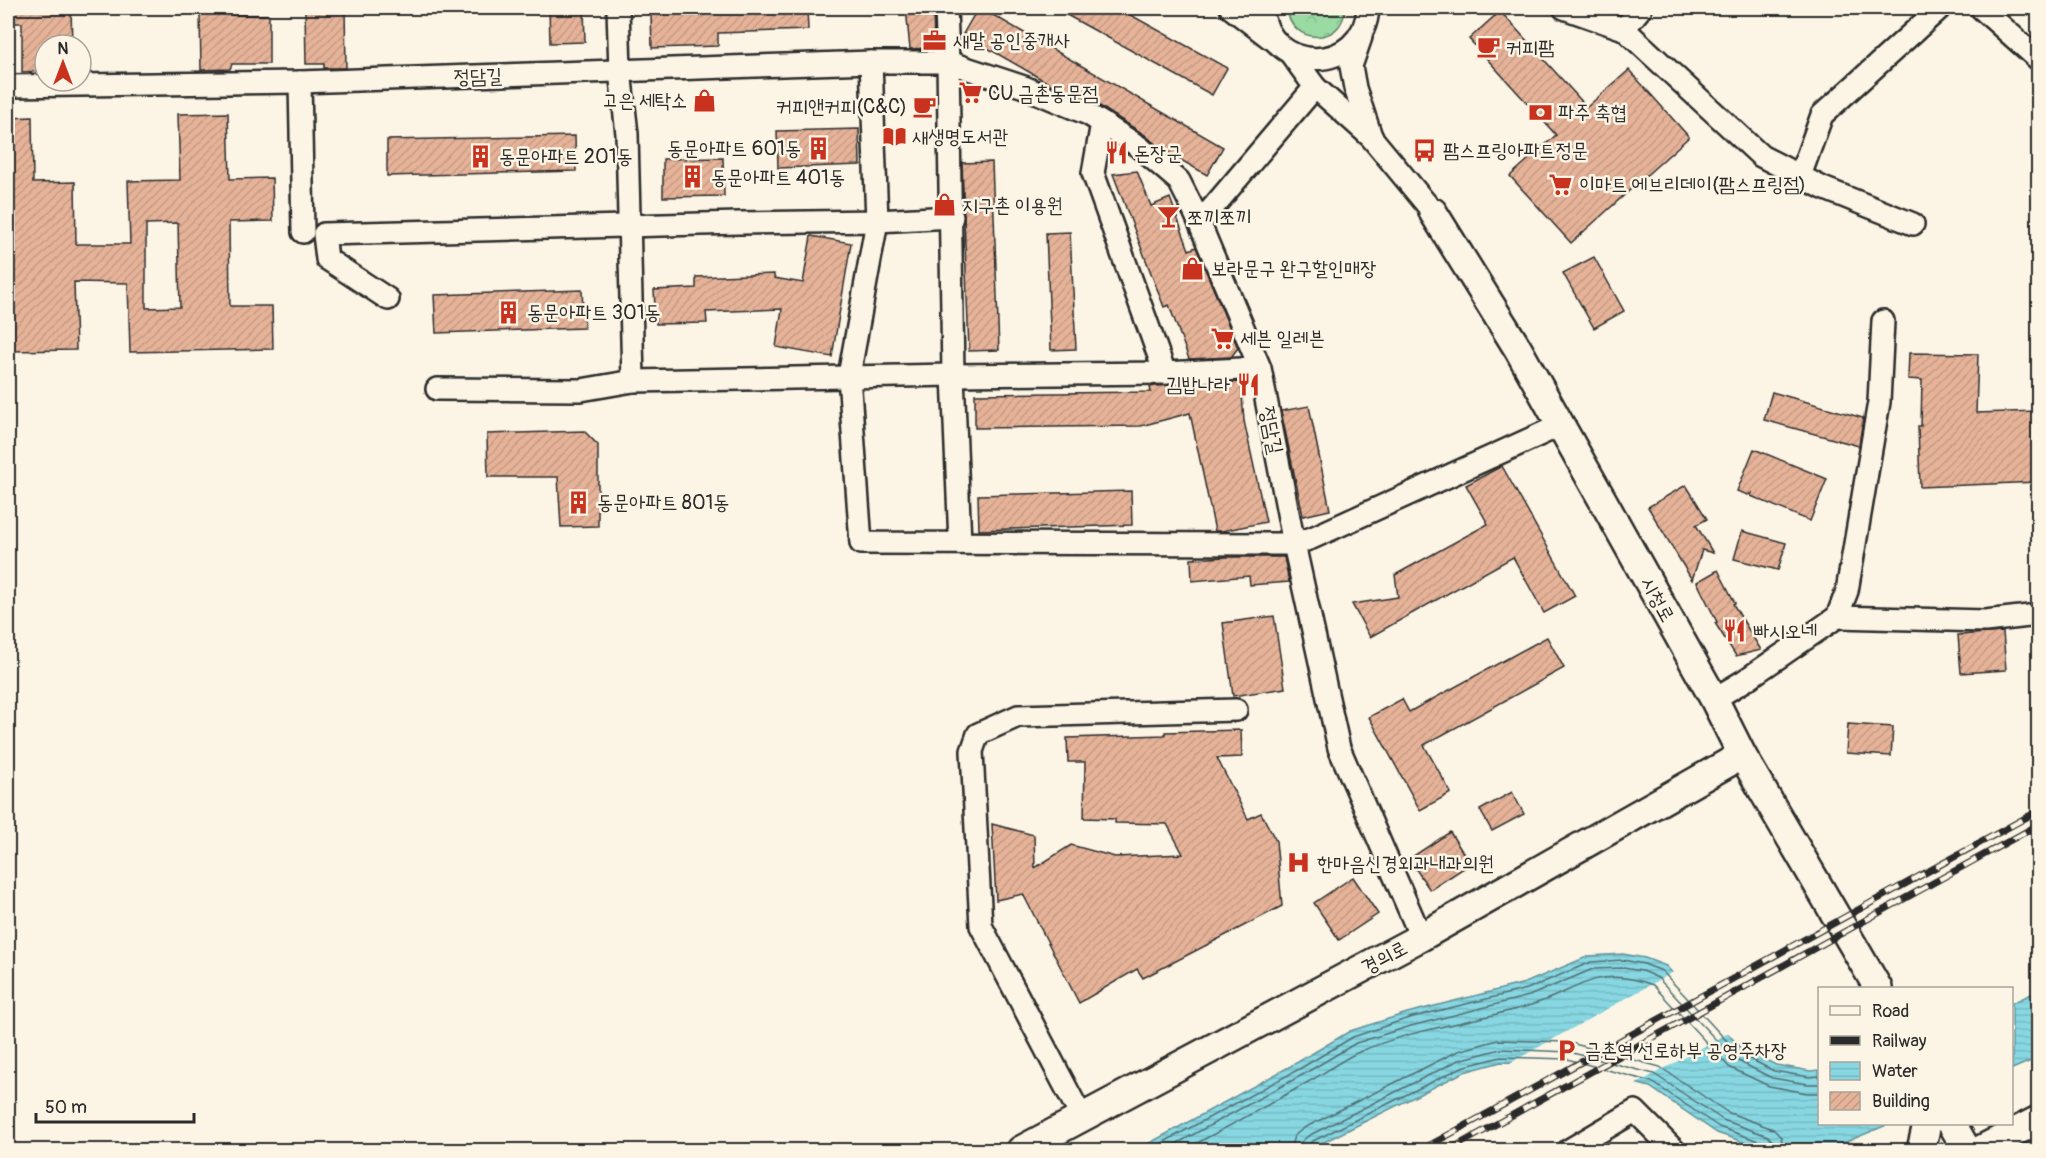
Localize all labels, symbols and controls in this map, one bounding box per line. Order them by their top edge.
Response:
office icon: 새말 공인중개사 [922,27,948,53]
place label: 새말 공인중개사 [953,28,1070,53]
north arrow [33,33,93,93]
cafe icon: 커피팜 [1475,34,1501,60]
place label: 커피팜 [1506,35,1554,60]
text: N [58,39,69,59]
street label: 정담길 [453,63,503,90]
supermarket icon: CU 금촌동문점 [957,80,983,106]
place label: CU 금촌동문점 [988,81,1098,106]
shop icon: 고은 세탁소 [692,87,718,113]
place label: 고은 세탁소 [602,88,687,113]
cafe icon: 커피앤커피(C&C) [912,93,938,119]
place label: 커피앤커피(C&C) [776,94,907,119]
bank icon: 파주 축협 [1527,99,1553,125]
place label: 파주 축협 [1558,100,1627,125]
library icon: 새생명도서관 [881,123,907,149]
place label: 새생명도서관 [912,124,1009,149]
building icon: 동문아파트 601동 [806,135,832,161]
place label: 동문아파트 601동 [667,136,801,161]
bus stop icon: 팜스프링아파트정문 [1412,137,1438,163]
place label: 팜스프링아파트정문 [1443,138,1588,163]
restaurant icon: 돈장군 [1103,140,1129,166]
place label: 돈장군 [1134,141,1182,166]
building icon: 동문아파트 201동 [468,143,494,169]
place label: 동문아파트 201동 [499,144,633,169]
building icon: 동문아파트 401동 [680,164,706,190]
place label: 동문아파트 401동 [711,165,845,190]
supermarket icon: 이마트 에브리데이(팜스프링점) [1548,171,1574,197]
place label: 이마트 에브리데이(팜스프링점) [1579,172,1806,197]
shop icon: 지구촌 이용원 [931,192,957,218]
place label: 지구촌 이용원 [962,193,1063,218]
bar icon: 쪼끼쪼끼 [1156,204,1182,230]
place label: 쪼끼쪼끼 [1187,205,1251,230]
shop icon: 보라문구 완구할인매장 [1180,255,1206,281]
place label: 보라문구 완구할인매장 [1211,256,1376,281]
building icon: 동문아파트 301동 [496,299,522,325]
place label: 동문아파트 301동 [527,300,661,325]
supermarket icon: 세븐 일레븐 [1209,325,1235,351]
place label: 세븐 일레븐 [1240,326,1325,351]
restaurant icon: 김밥나라 [1235,371,1261,397]
place label: 김밥나라 [1166,372,1230,397]
street label: 정담길 [1255,404,1288,456]
building icon: 동문아파트 801동 [566,489,592,515]
place label: 동문아파트 801동 [597,490,729,515]
street label: 시청로 [1635,572,1680,626]
restaurant icon: 빠시오네 [1722,618,1748,644]
place label: 빠시오네 [1753,619,1817,644]
hospital icon: 한마음신경외과내과의원 [1286,850,1312,876]
place label: 한마음신경외과내과의원 [1317,851,1494,876]
street label: 경의로 [1357,935,1411,980]
legend [1818,987,2013,1125]
text: Road [1872,1000,1909,1023]
text: Railway [1872,1030,1927,1053]
parking icon: 금촌역 선로하부 공영주차장 [1554,1037,1580,1063]
place label: 금촌역 선로하부 공영주차장 [1585,1038,1787,1063]
text: Water [1872,1060,1918,1083]
scale bar [36,1086,194,1124]
text: Building [1872,1090,1930,1113]
text: 50 m [45,1096,87,1119]

